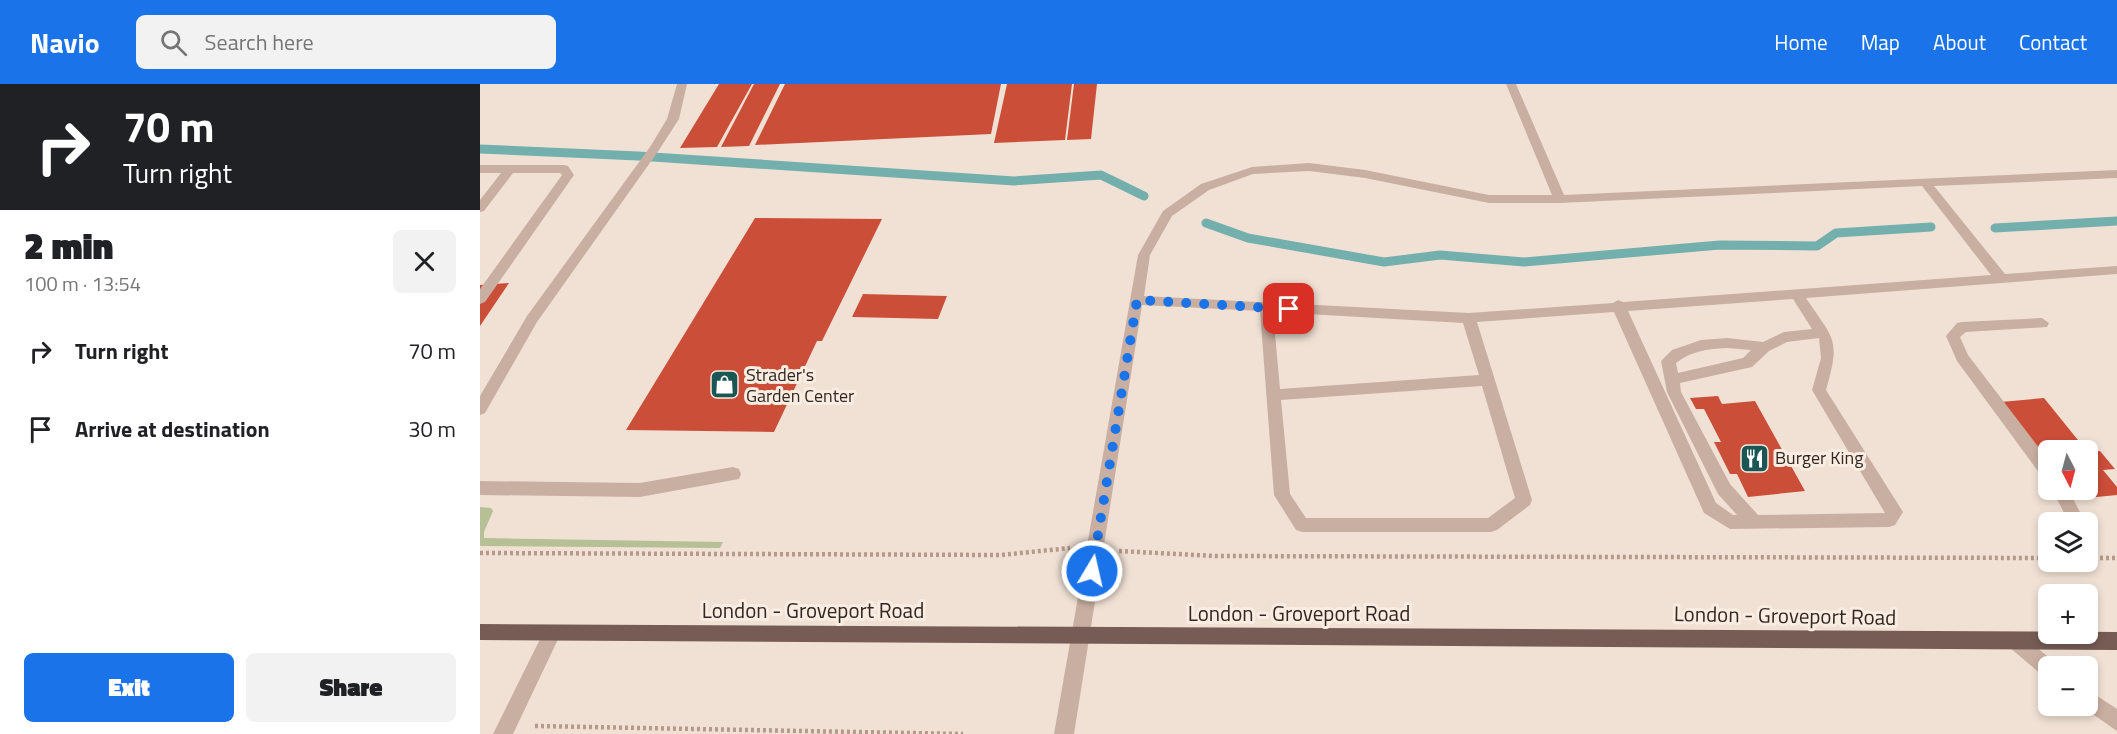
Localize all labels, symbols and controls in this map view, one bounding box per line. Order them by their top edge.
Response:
search box [136,15,556,69]
text: Navio [30,21,100,64]
text: Search here [205,25,314,59]
icon: search [157,26,190,59]
text: Home [1774,26,1828,58]
text: Map [1861,26,1900,58]
text: About [1933,26,1986,58]
text: Contact [2019,26,2087,58]
text: 70 m [123,94,215,158]
icon: right [24,108,102,186]
text: Turn right [123,152,232,193]
text: 2 min [24,218,113,273]
button: close [393,230,456,293]
text: 100 m · 13:54 [24,268,141,299]
pin [1263,283,1314,334]
icon: arrive [1272,292,1305,325]
text: Turn right [75,334,169,368]
text: 70 m [408,334,456,368]
icon: right [24,335,57,368]
place label: Strader's Garden Center [746,361,854,409]
shop icon: Strader's Garden Center [709,369,741,401]
text: Arrive at destination [75,412,270,446]
text: 30 m [408,412,456,446]
icon: arrive [24,413,57,446]
north arrow [2038,440,2098,500]
map controls [2038,440,2098,716]
restaurant icon: Burger King [1738,442,1770,474]
place label: Burger King [1775,444,1863,471]
button: layers [2038,512,2098,572]
position arrow [1060,539,1124,603]
button: + [2038,584,2098,644]
street label: London - Groveport Road [702,594,924,626]
street label: London - Groveport Road [1188,597,1410,629]
street label: London - Groveport Road [1673,597,1897,633]
button: Exit [24,653,234,722]
button: Share [246,653,456,722]
button: − [2038,656,2098,716]

